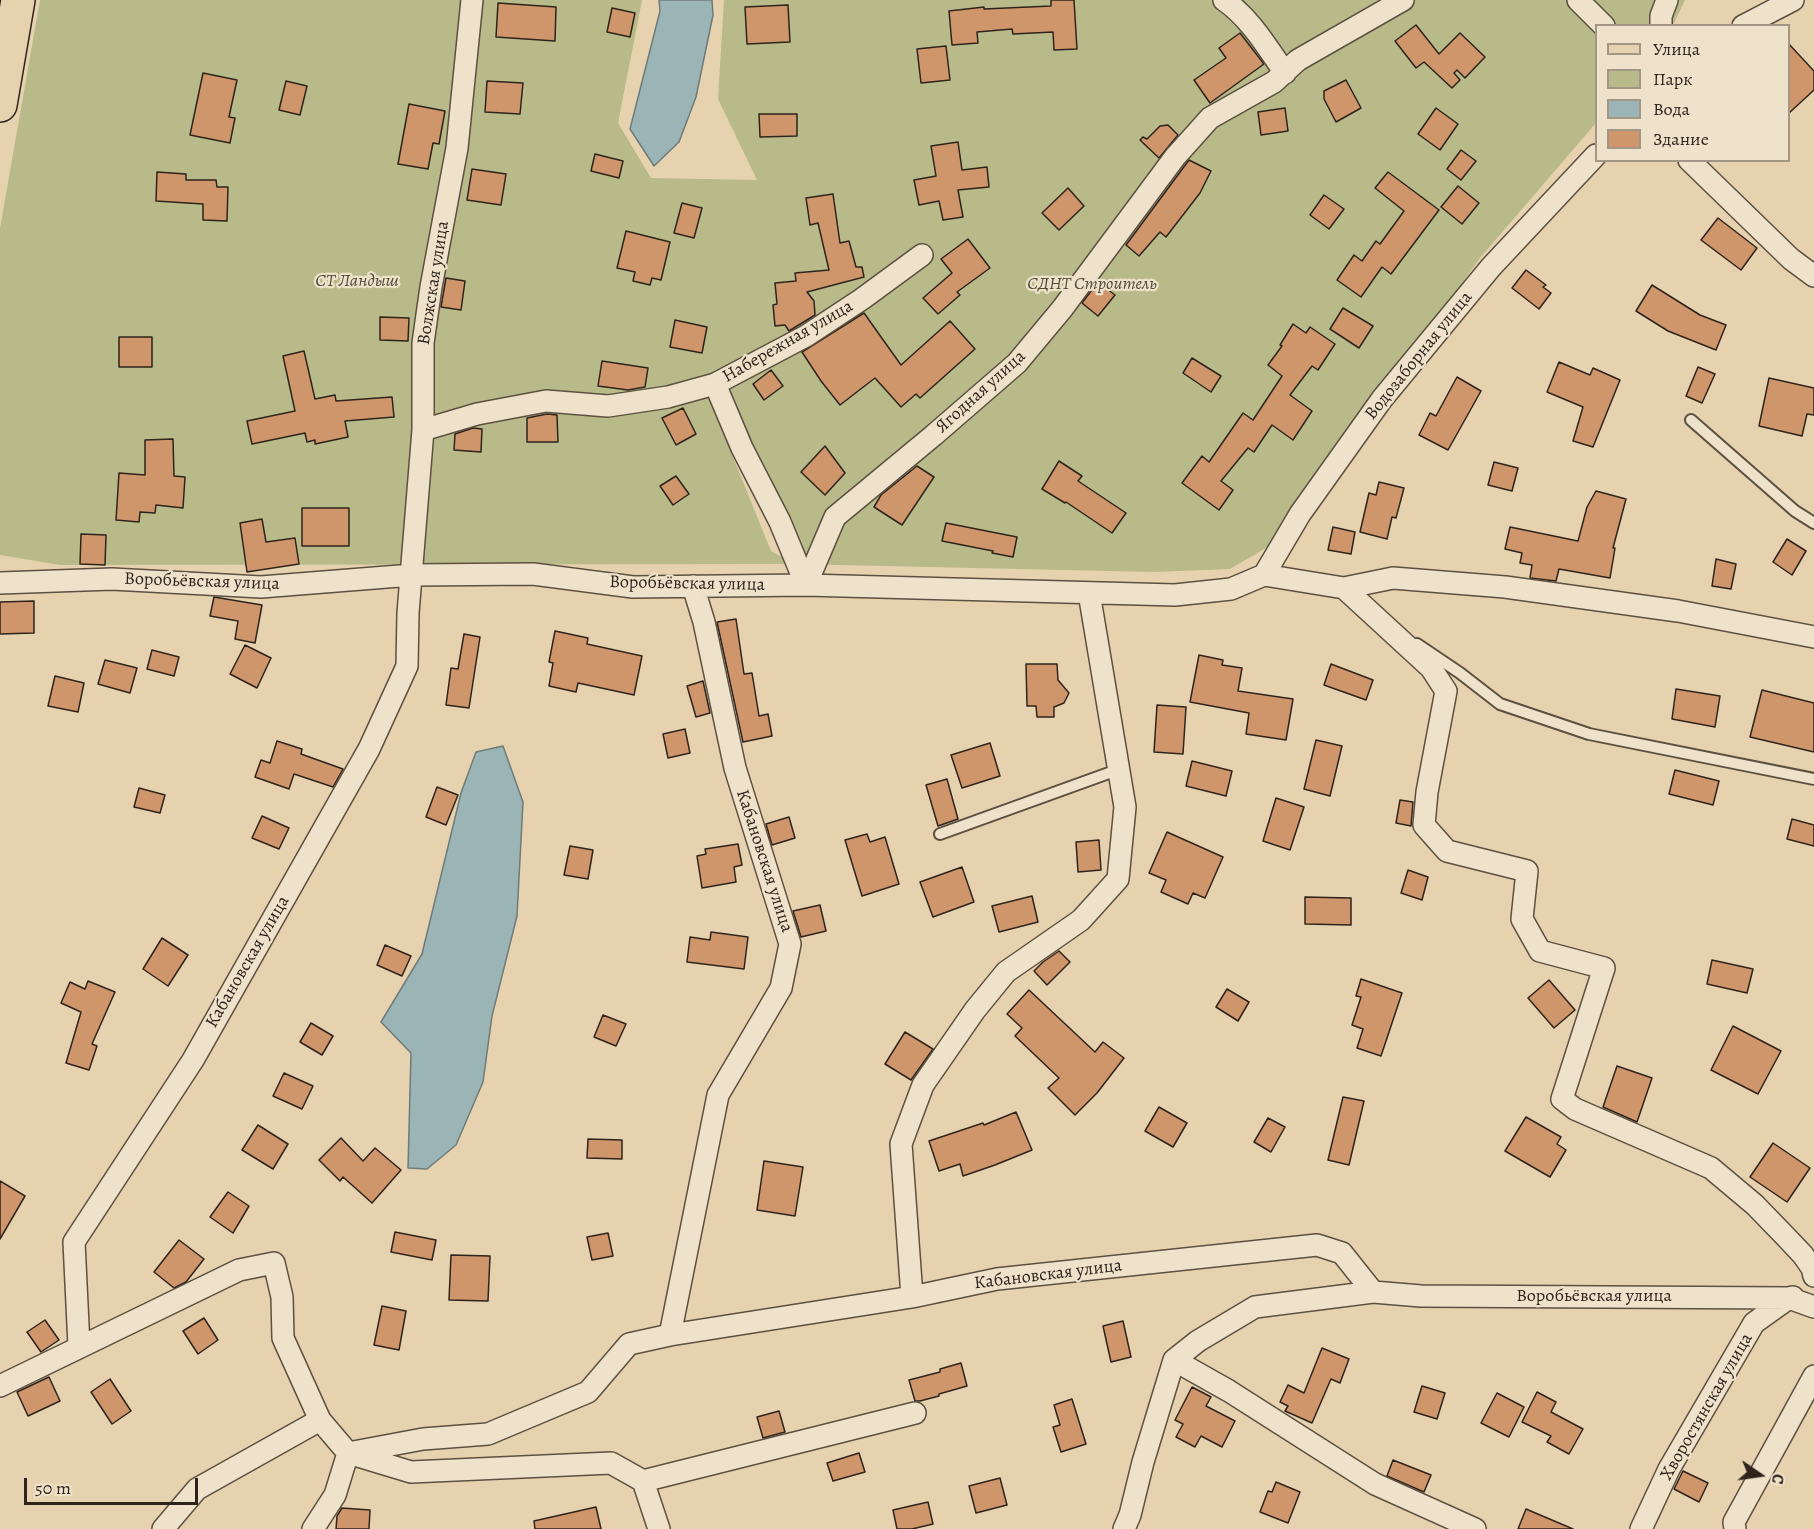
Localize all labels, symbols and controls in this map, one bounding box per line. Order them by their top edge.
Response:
legend [1595,24,1790,162]
text: Улица [1653,37,1700,61]
text: Парк [1653,67,1693,91]
text: Вода [1653,97,1690,121]
text: Здание [1653,127,1709,151]
street label: Волжская улица [414,220,454,346]
park label: СТ Ландыш [315,271,399,293]
park label: СДНТ Строитель [1027,274,1157,296]
street label: Водозаборная улица [1361,288,1477,424]
street label: Набережная улица [719,296,857,388]
street label: Ягодная улица [932,346,1030,438]
street label: Воробьёвская улица [124,568,280,596]
street label: Воробьёвская улица [609,572,765,596]
street label: Кабановская улица [731,787,797,935]
street label: Кабановская улица [201,892,295,1032]
street label: Кабановская улица [973,1255,1123,1295]
street label: Воробьёвская улица [1516,1286,1672,1308]
street label: Хворостянская улица [1656,1330,1758,1484]
north arrow [1730,1445,1790,1505]
scale bar [27,1466,201,1504]
text: С [1766,1472,1789,1486]
text: 50 m [35,1476,71,1500]

